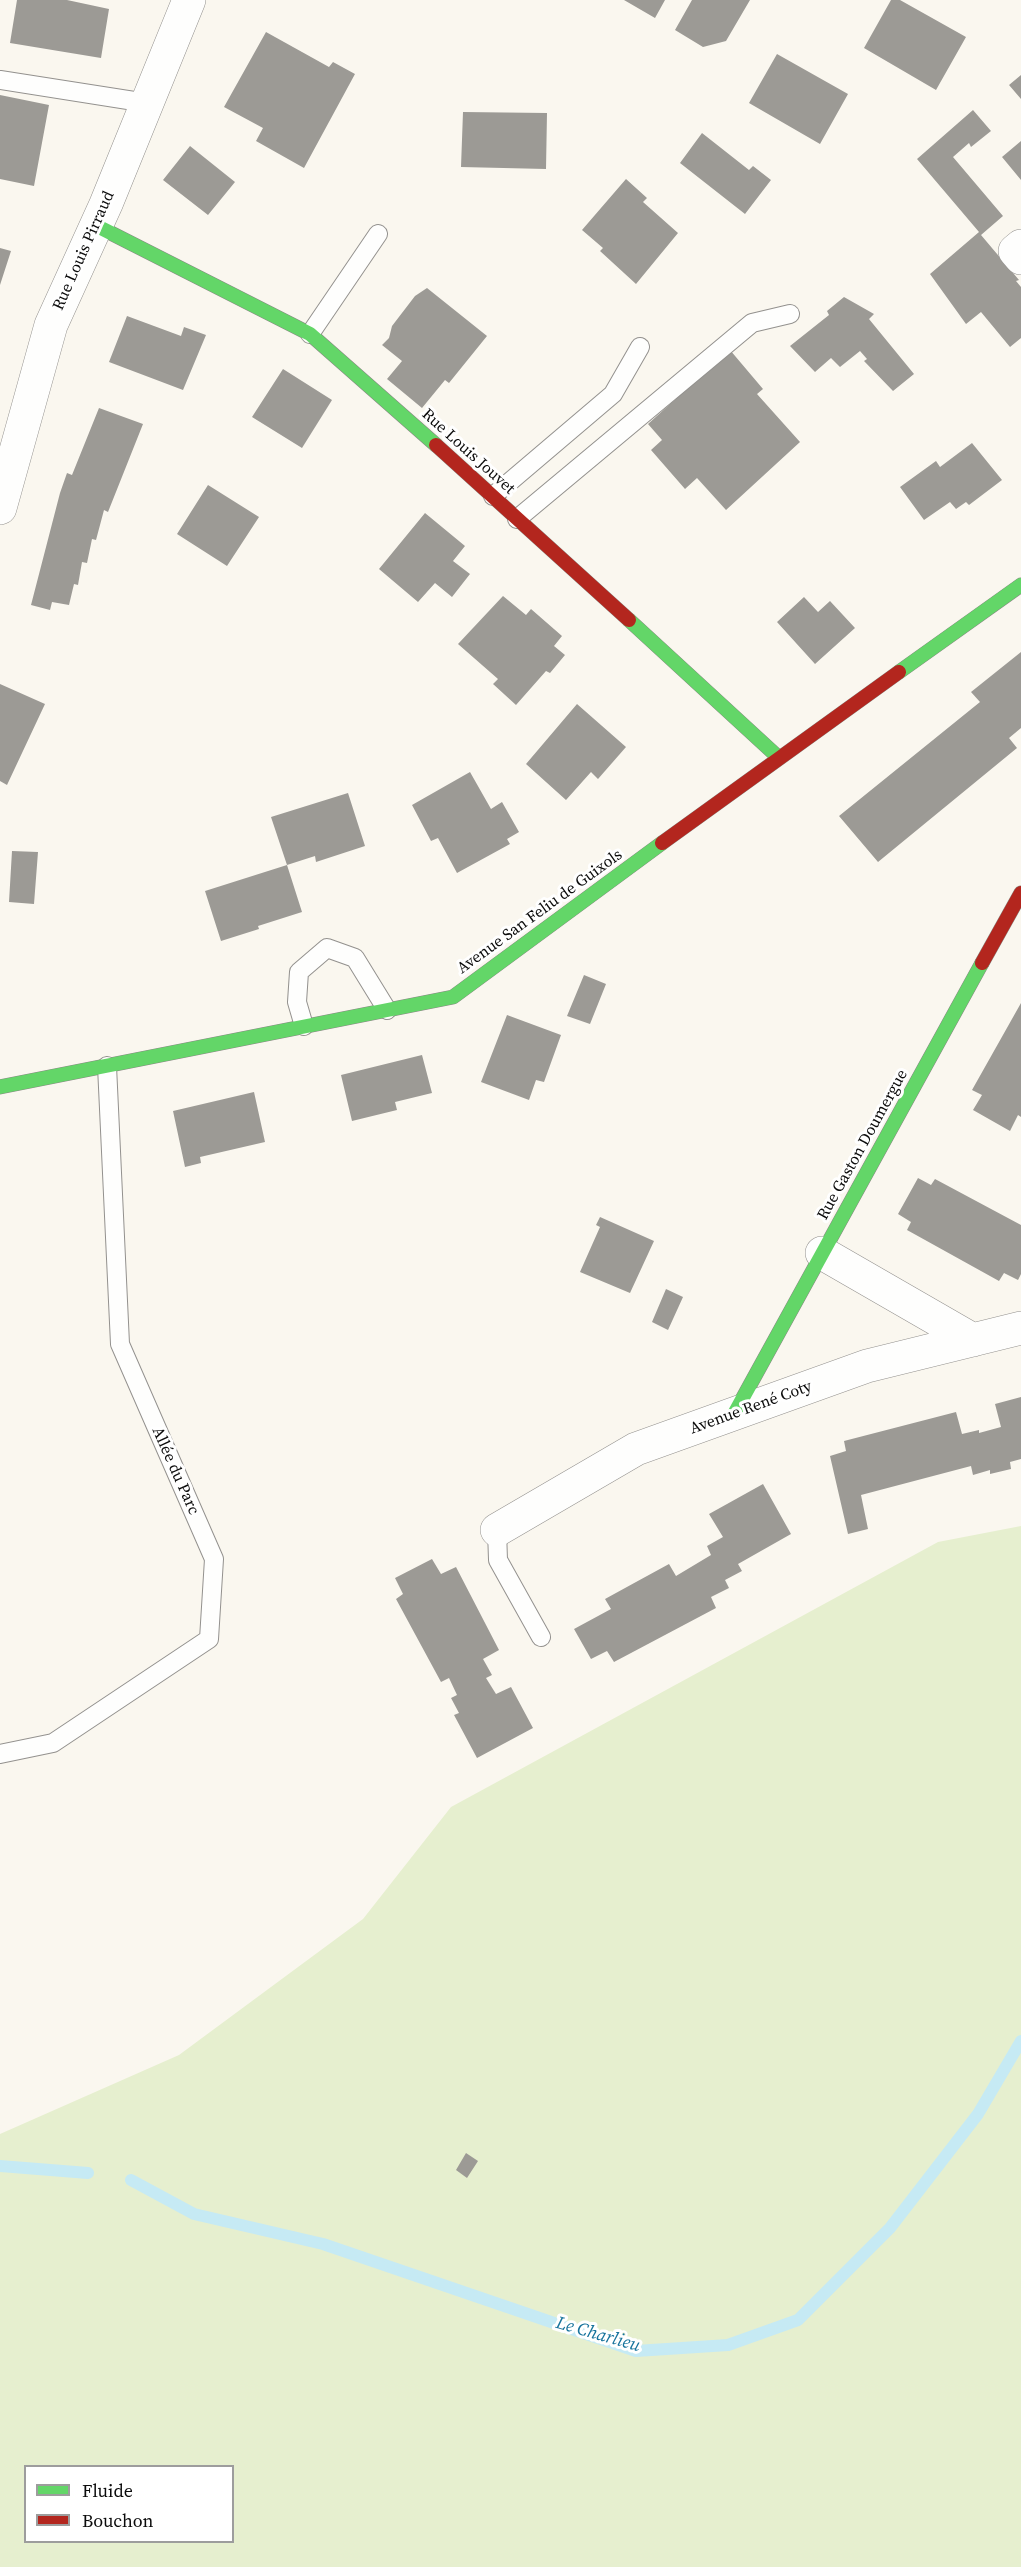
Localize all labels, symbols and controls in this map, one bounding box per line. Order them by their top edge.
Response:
street label: Rue Louis Pirraud [49,188,119,314]
street label: Rue Louis Jouvet [417,405,519,499]
street label: Avenue San Feliu de Guixols [454,846,626,978]
street label: Rue Gaston Doumergue [814,1067,912,1223]
street label: Avenue René Coty [687,1377,815,1439]
street label: Allée du Parc [147,1424,203,1518]
water label: Le Charlieu [553,2313,643,2357]
legend [24,2465,234,2543]
text: Fluide [82,2478,133,2503]
text: Bouchon [82,2508,154,2533]

